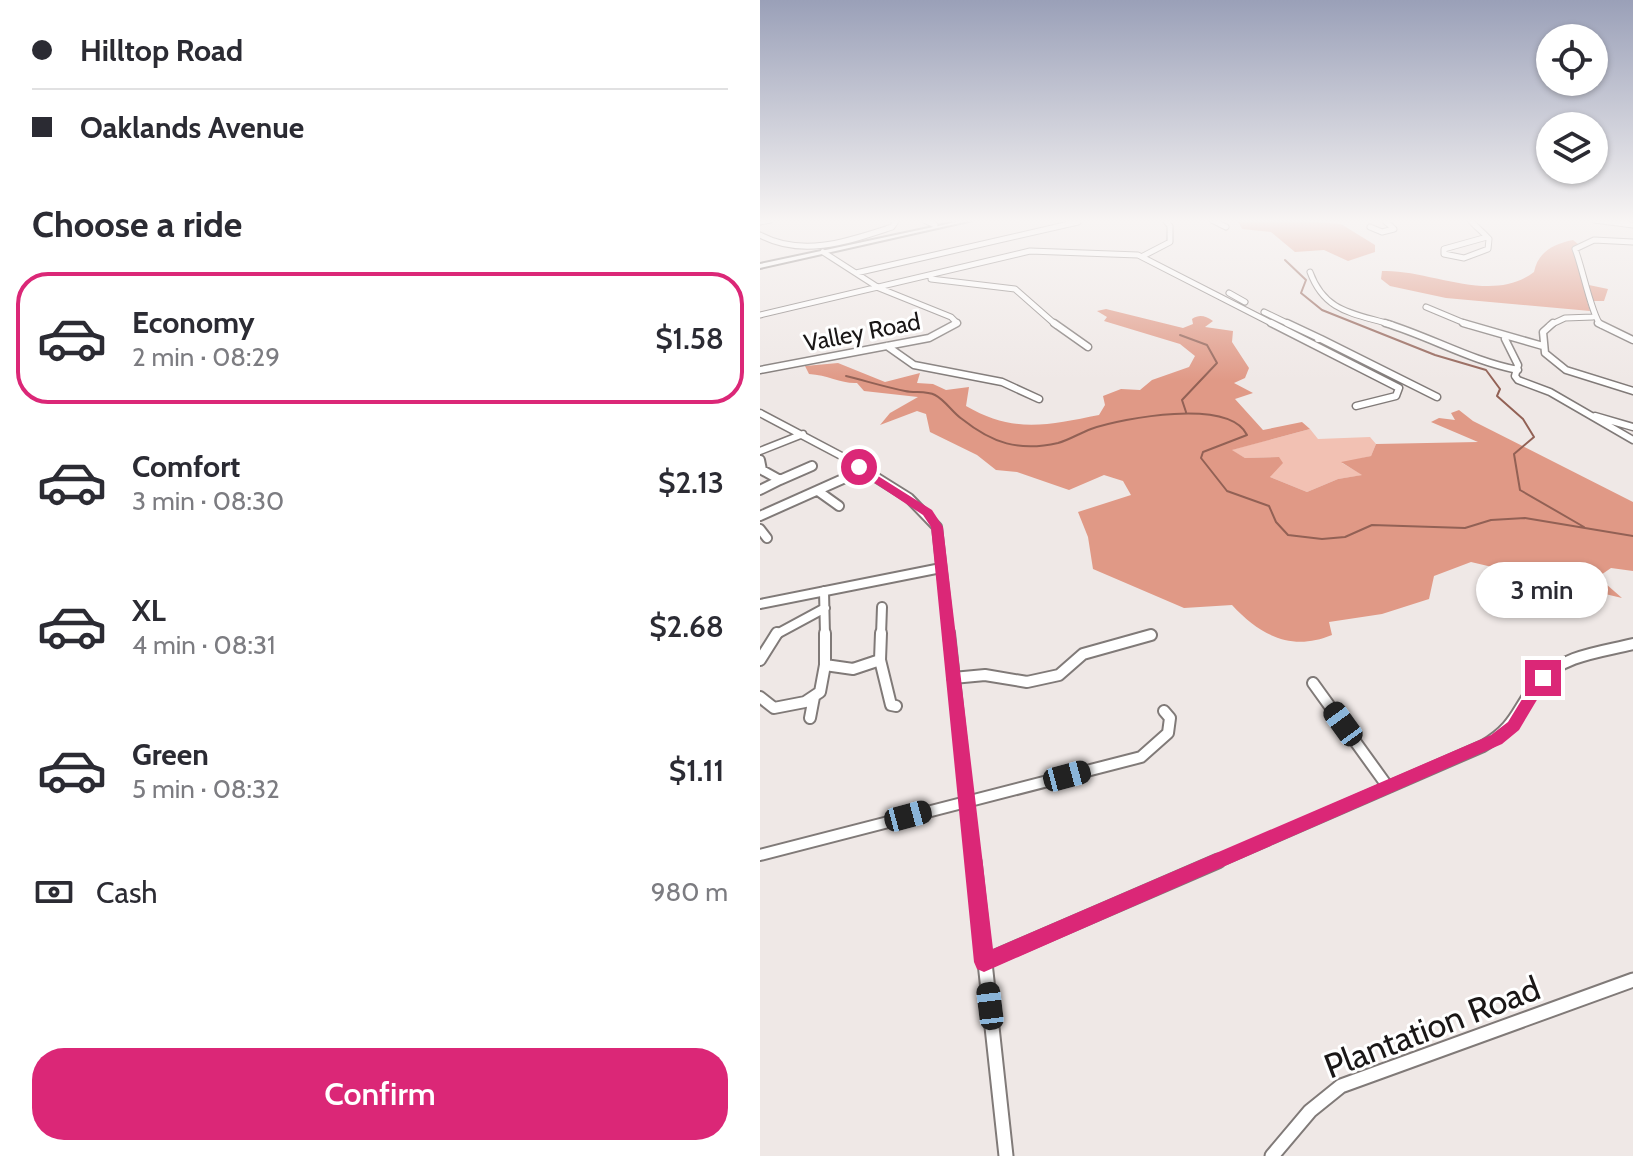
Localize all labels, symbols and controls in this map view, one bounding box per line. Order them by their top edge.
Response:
map controls [1536,24,1608,184]
button: locate [1536,24,1608,96]
text: Hilltop Road [80,32,243,69]
text: Oaklands Avenue [80,109,304,146]
button: layers [1536,112,1608,184]
text: Choose a ride [32,202,242,246]
icon: car [36,302,108,374]
text: Economy [132,304,255,341]
street label: Valley Road [801,306,923,358]
text: $1.58 [655,320,724,357]
text: 2 min · 08:29 [132,341,280,373]
icon: car [36,446,108,518]
text: Comfort [132,448,240,485]
route start [841,449,877,485]
text: $2.13 [658,464,724,501]
text: 3 min · 08:30 [132,485,284,517]
callout: 3 min [1477,562,1609,618]
text: 3 min [1511,574,1573,606]
icon: car [36,590,108,662]
text: XL [132,592,166,629]
text: $2.68 [649,608,724,645]
text: 4 min · 08:31 [132,629,275,661]
route end [1525,660,1561,696]
car [1319,698,1367,750]
icon: car [36,734,108,806]
text: Green [132,736,209,773]
text: $1.11 [669,752,724,789]
car [1041,758,1093,794]
text: 5 min · 08:32 [132,773,280,805]
car [882,798,934,834]
icon: cash [32,870,76,914]
text: Cash [96,874,158,911]
text: 980 m [651,876,728,908]
street label: Plantation Road [1318,967,1546,1087]
car [975,981,1005,1031]
button: Confirm [32,1048,728,1140]

